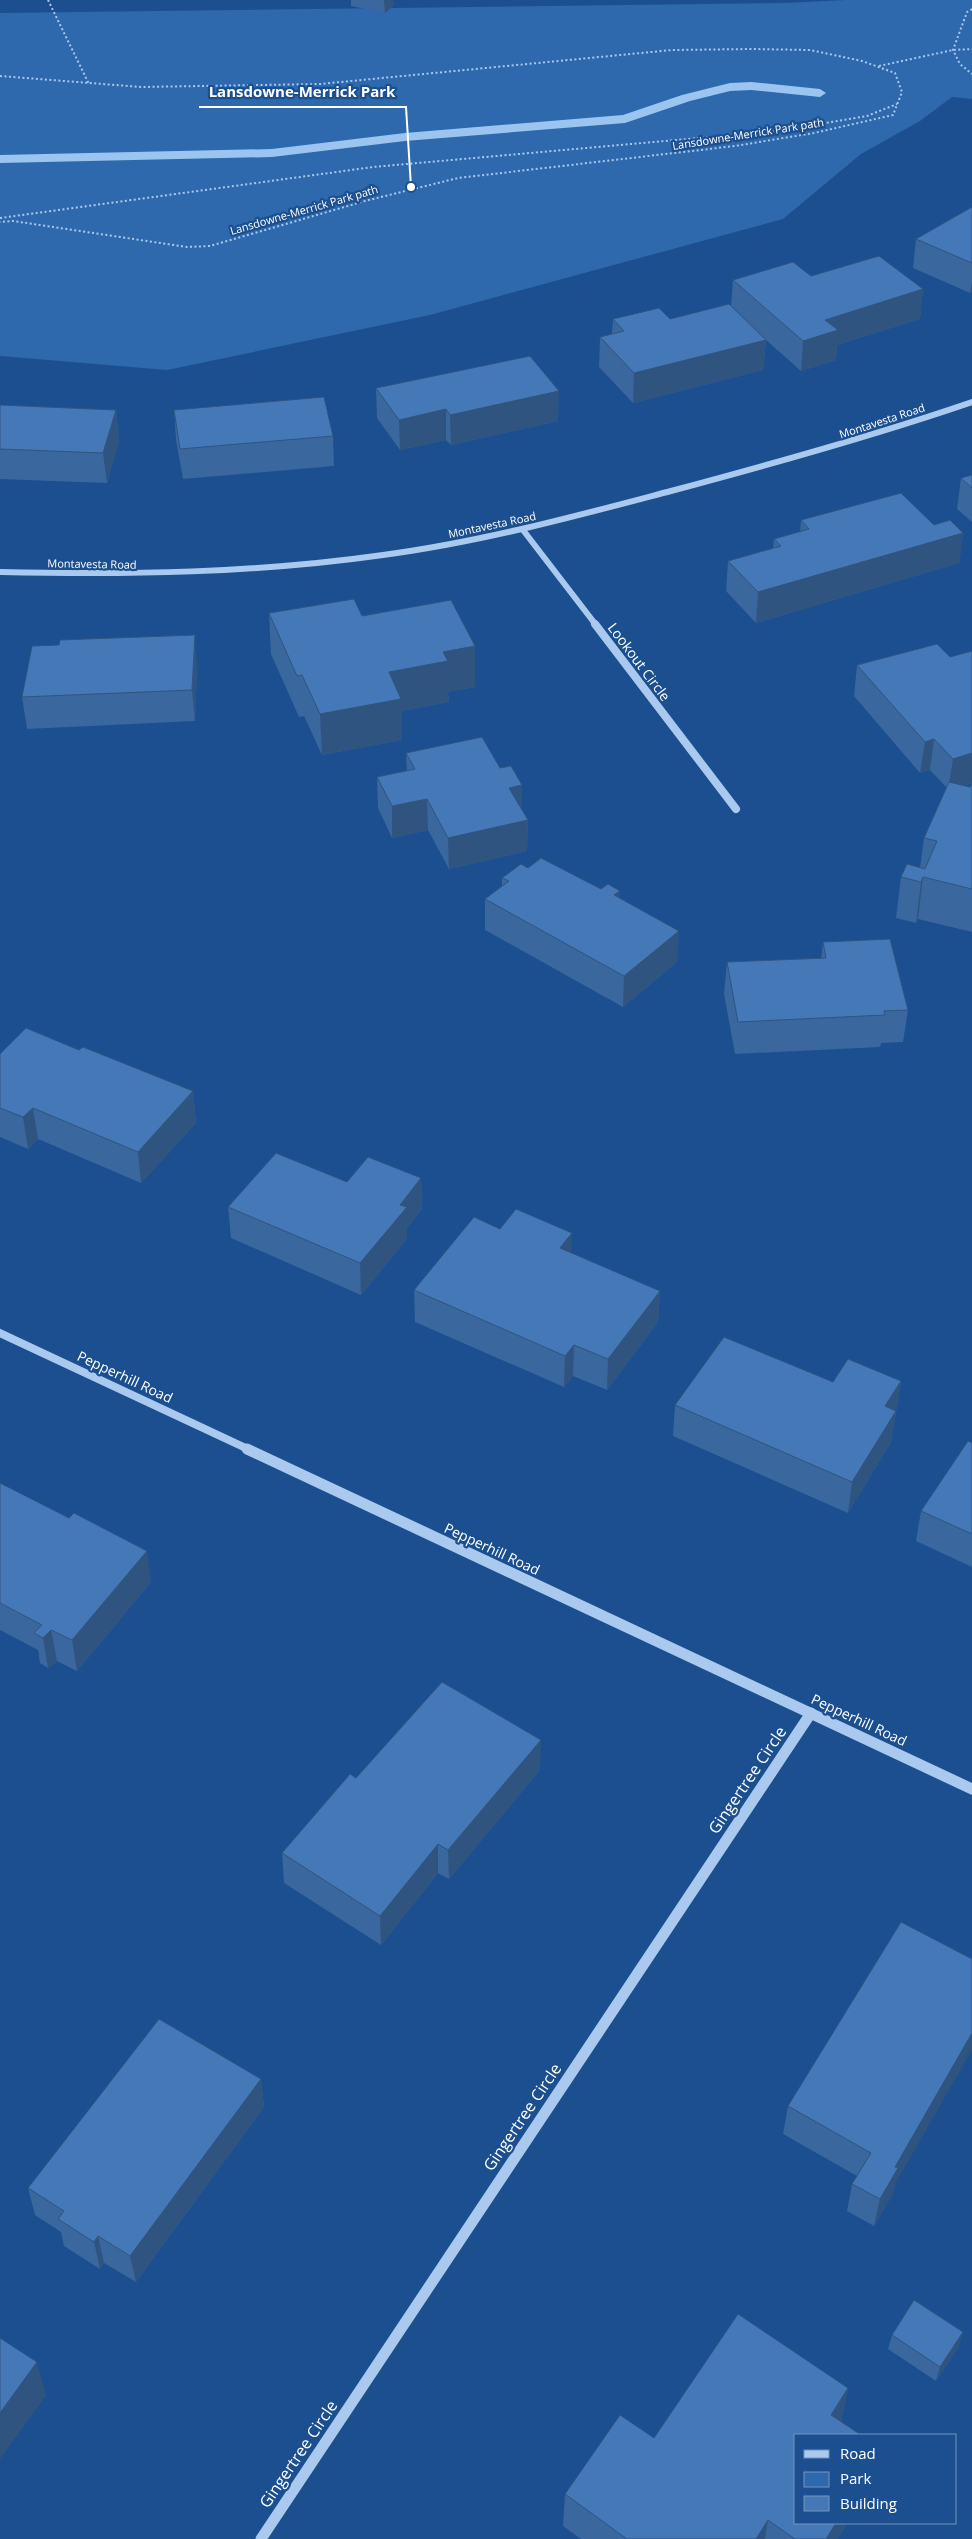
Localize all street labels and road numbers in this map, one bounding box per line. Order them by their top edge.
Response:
street label: Lansdowne-Merrick Park path [671,114,825,153]
street label: Lansdowne-Merrick Park path [228,181,380,238]
street label: Montavesta Road [837,400,927,441]
street label: Montavesta Road [447,508,537,541]
street label: Montavesta Road [47,555,137,572]
street label: Lookout Circle [604,619,675,705]
street label: Pepperhill Road [74,1346,176,1407]
street label: Pepperhill Road [441,1518,543,1579]
street label: Pepperhill Road [808,1689,910,1750]
street label: Gingertree Circle [703,1722,791,1838]
street label: Gingertree Circle [478,2059,566,2175]
street label: Gingertree Circle [254,2396,342,2512]

